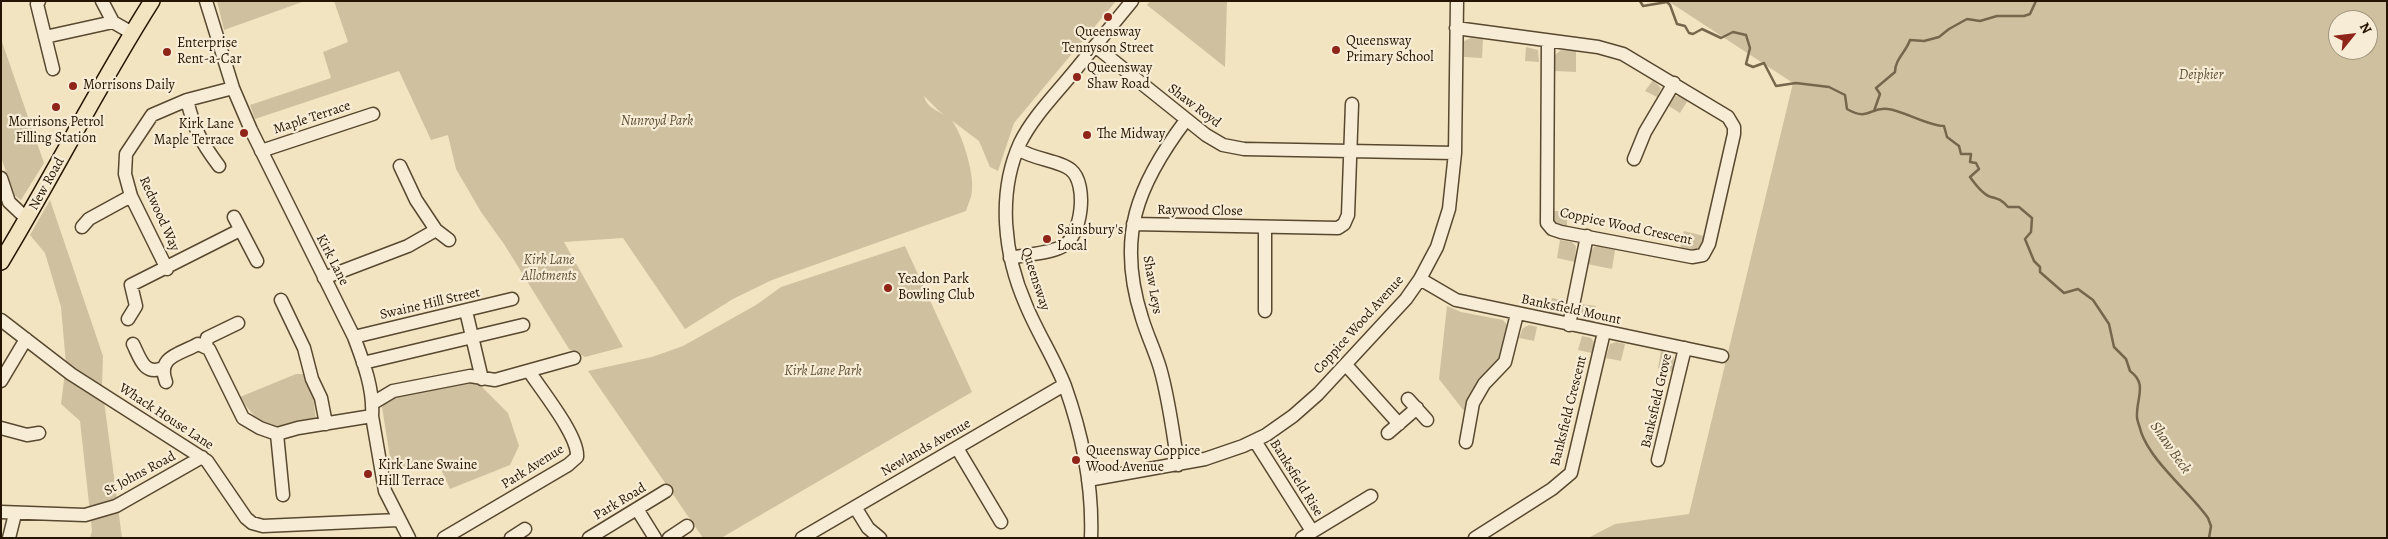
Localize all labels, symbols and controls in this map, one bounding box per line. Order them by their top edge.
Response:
north arrow [2328,10,2378,60]
marker: Queensway Tennyson Street [1102,11,1114,23]
text: N [2355,19,2376,37]
place label: Queensway Tennyson Street [1062,25,1154,58]
place label: Queensway Primary School [1346,34,1434,66]
place label: Enterprise Rent-a-Car [177,36,242,68]
marker: Queensway Primary School [1330,44,1342,56]
marker: Enterprise Rent-a-Car [161,46,173,58]
place label: Queensway Shaw Road [1087,61,1152,94]
park label: Deipkier [2179,68,2223,84]
marker: Queensway Shaw Road [1071,71,1083,83]
place label: Morrisons Daily [83,78,175,94]
marker: Morrisons Daily [67,80,79,92]
street label: Shaw Royd [1164,81,1224,131]
street label: Maple Terrace [271,98,353,138]
marker: Morrisons Petrol Filling Station [50,101,62,113]
park label: Nunroyd Park [621,114,693,130]
place label: Morrisons Petrol Filling Station [8,115,104,148]
place label: Kirk Lane Maple Terrace [154,117,234,150]
marker: Kirk Lane Maple Terrace [238,127,250,139]
place label: The Midway [1097,127,1165,143]
marker: The Midway [1081,129,1093,141]
street label: New Road [26,155,68,213]
street label: Redwood Way [135,174,183,254]
street label: Raywood Close [1157,202,1243,220]
street label: Coppice Wood Crescent [1558,205,1694,249]
place label: Sainsbury's Local [1057,223,1123,256]
street label: Kirk Lane [312,232,352,288]
marker: Sainsbury's Local [1041,233,1053,245]
street label: Queensway [1017,245,1053,313]
park label: Kirk Lane Allotments [521,253,577,286]
street label: Shaw Leys [1139,255,1165,315]
place label: Yeadon Park Bowling Club [898,272,975,304]
street label: Coppice Wood Avenue [1310,272,1408,378]
marker: Yeadon Park Bowling Club [882,282,894,294]
street label: Swaine Hill Street [378,284,482,324]
street label: Banksfield Mount [1519,291,1623,329]
street label: Banksfield Grove [1638,352,1676,450]
street label: Banksfield Crescent [1547,354,1591,468]
park label: Kirk Lane Park [784,364,862,380]
street label: Whack House Lane [115,380,217,454]
street label: Newlands Avenue [878,415,974,481]
water label: Shaw Beck [2146,418,2194,478]
street label: Banksfield Rise [1266,436,1326,520]
street label: Park Avenue [499,441,567,493]
place label: Queensway Coppice Wood Avenue [1086,444,1200,477]
street label: St Johns Road [101,448,179,500]
marker: Queensway Coppice Wood Avenue [1070,454,1082,466]
place label: Kirk Lane Swaine Hill Terrace [378,458,477,491]
marker: Kirk Lane Swaine Hill Terrace [362,468,374,480]
street label: Park Road [591,480,649,524]

